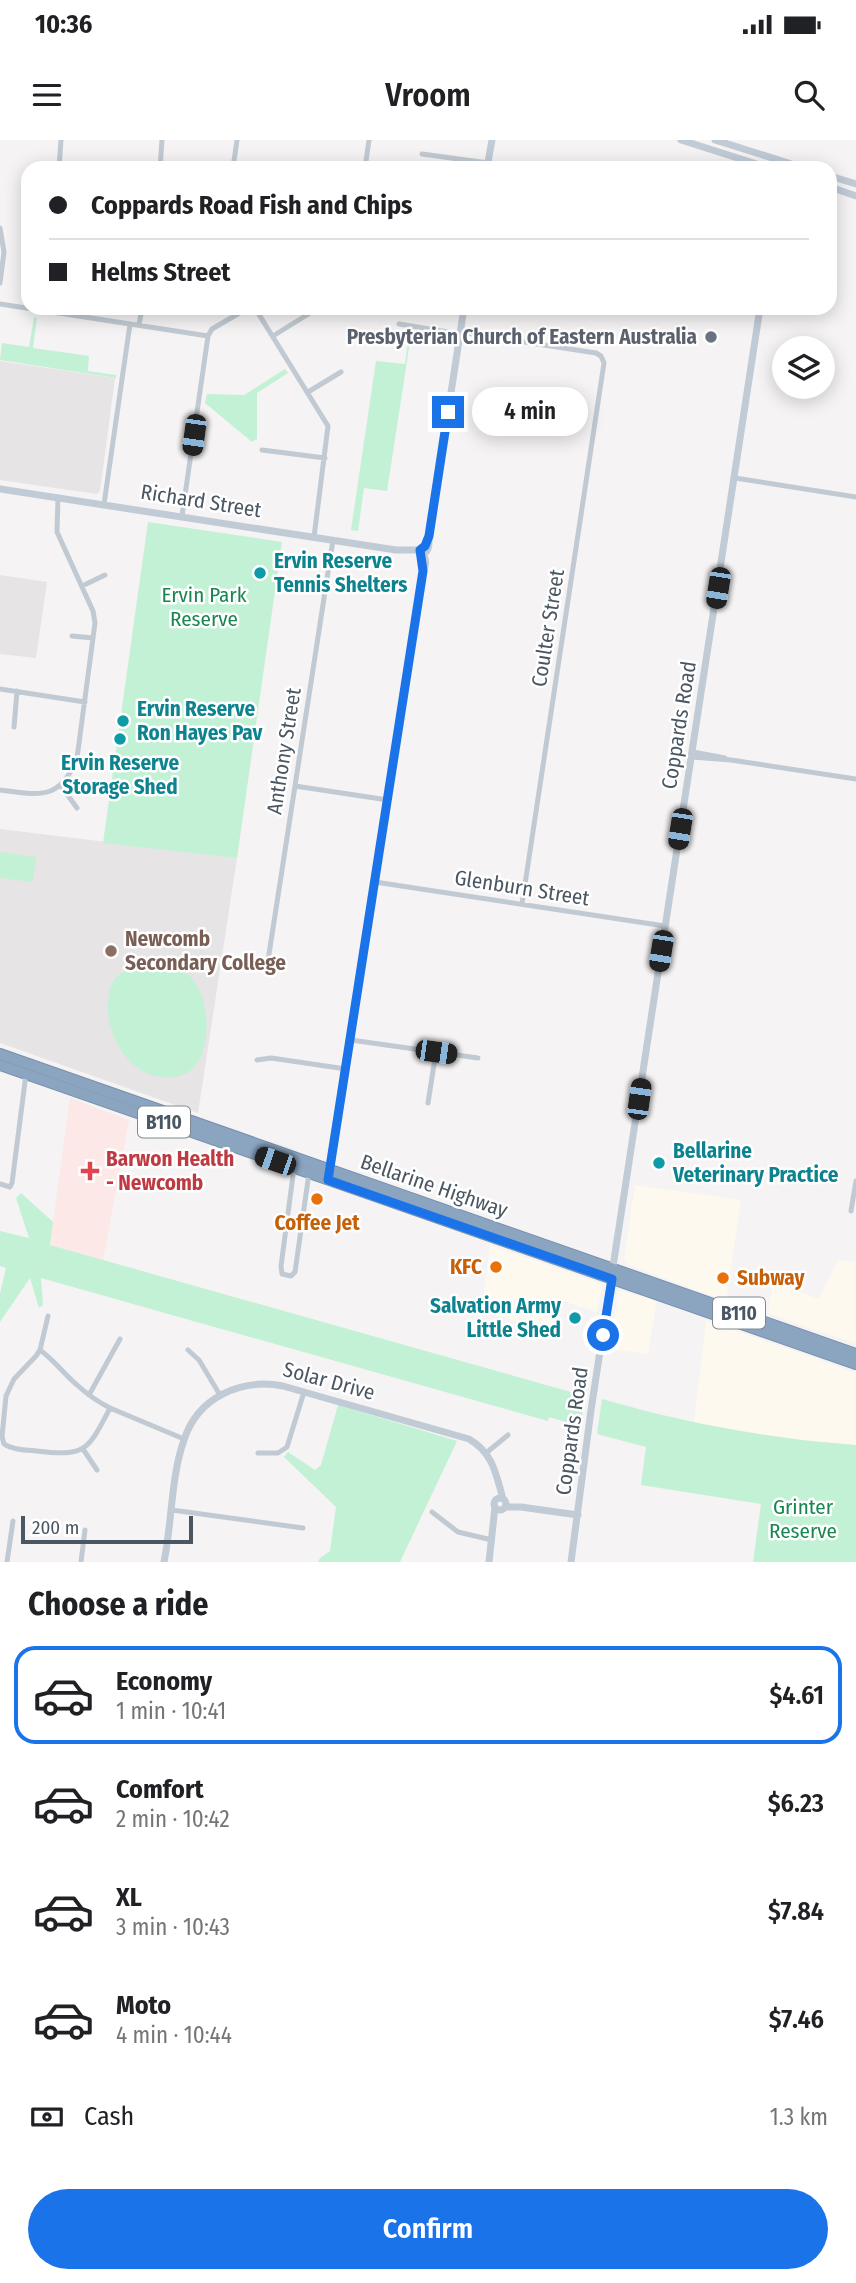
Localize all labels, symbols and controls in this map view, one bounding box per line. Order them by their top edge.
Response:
text: 10:36 [35,9,92,40]
icon: menu [28,76,66,114]
text: Vroom [385,76,471,114]
icon: search [790,76,828,114]
text: Coppards Road Fish and Chips [91,190,412,221]
text: Helms Street [91,257,231,288]
place label: Presbyterian Church of Eastern Australia [347,324,697,350]
marker: Presbyterian Church of Eastern Australia [703,329,719,345]
map controls [772,336,835,399]
button: layers [772,336,835,399]
callout: 4 min [472,387,588,436]
route end [432,396,464,428]
text: 4 min [504,397,556,425]
car [181,413,208,457]
street label: Richard Street [139,479,263,523]
place label: Ervin Reserve Tennis Shelters [274,548,407,598]
marker: Ervin Reserve Tennis Shelters [252,565,268,581]
car [705,566,732,610]
street label: Coulter Street [526,567,570,689]
park label: Ervin Park Reserve [162,582,247,632]
street label: Coppards Road [656,659,702,791]
street label: Anthony Street [261,686,307,816]
place label: Ervin Reserve Ron Hayes Pav [137,696,262,746]
marker: Ervin Reserve Ron Hayes Pav [115,713,131,729]
marker: Ervin Reserve Storage Shed [112,731,128,747]
place label: Ervin Reserve Storage Shed [61,750,179,800]
car [667,807,694,851]
street label: Glenburn Street [453,865,591,912]
place label: Newcomb Secondary College [125,926,286,976]
car [648,929,675,973]
marker: Newcomb Secondary College [103,943,119,959]
car [414,1039,459,1065]
car [626,1077,653,1121]
road number: B110 [138,1106,190,1138]
place label: Bellarine Veterinary Practice [672,1138,839,1188]
car [252,1144,299,1178]
place label: Barwon Health - Newcomb [106,1146,234,1196]
street label: Bellarine Highway [357,1149,512,1224]
marker: Bellarine Veterinary Practice [651,1155,667,1171]
marker: Barwon Health - Newcomb [80,1161,100,1181]
marker: Coffee Jet [309,1191,325,1207]
place label: Coffee Jet [274,1210,360,1236]
place label: KFC [450,1254,482,1280]
marker: KFC [488,1259,504,1275]
place label: Subway [737,1265,805,1291]
marker: Subway [715,1270,731,1286]
place label: Salvation Army Little Shed [430,1293,562,1343]
road number: B110 [713,1298,765,1329]
marker: Salvation Army Little Shed [567,1310,583,1326]
route start [587,1319,619,1351]
street label: Solar Drive [280,1356,378,1406]
street label: Coppards Road [550,1365,594,1497]
park label: Grinter Reserve [769,1494,837,1544]
scale bar [21,1513,192,1545]
text: 200 m [32,1516,79,1539]
text: Choose a ride [28,1585,209,1623]
icon: car [32,1664,95,1727]
text: Economy [116,1666,212,1697]
text: $4.61 [769,1680,824,1711]
text: 1 min · 10:41 [116,1697,226,1725]
icon: car [32,1772,95,1835]
text: Comfort [116,1774,204,1805]
text: $6.23 [768,1788,824,1819]
text: 2 min · 10:42 [116,1805,230,1833]
icon: car [32,1880,95,1943]
text: XL [116,1882,142,1913]
text: $7.84 [768,1896,824,1927]
text: 3 min · 10:43 [116,1913,230,1941]
icon: car [32,1988,95,2051]
text: Moto [116,1990,171,2021]
text: $7.46 [769,2004,824,2035]
text: 4 min · 10:44 [116,2021,232,2049]
icon: cash [28,2098,66,2136]
text: Cash [84,2101,134,2132]
text: 1.3 km [770,2103,828,2131]
button: Confirm [28,2189,828,2269]

